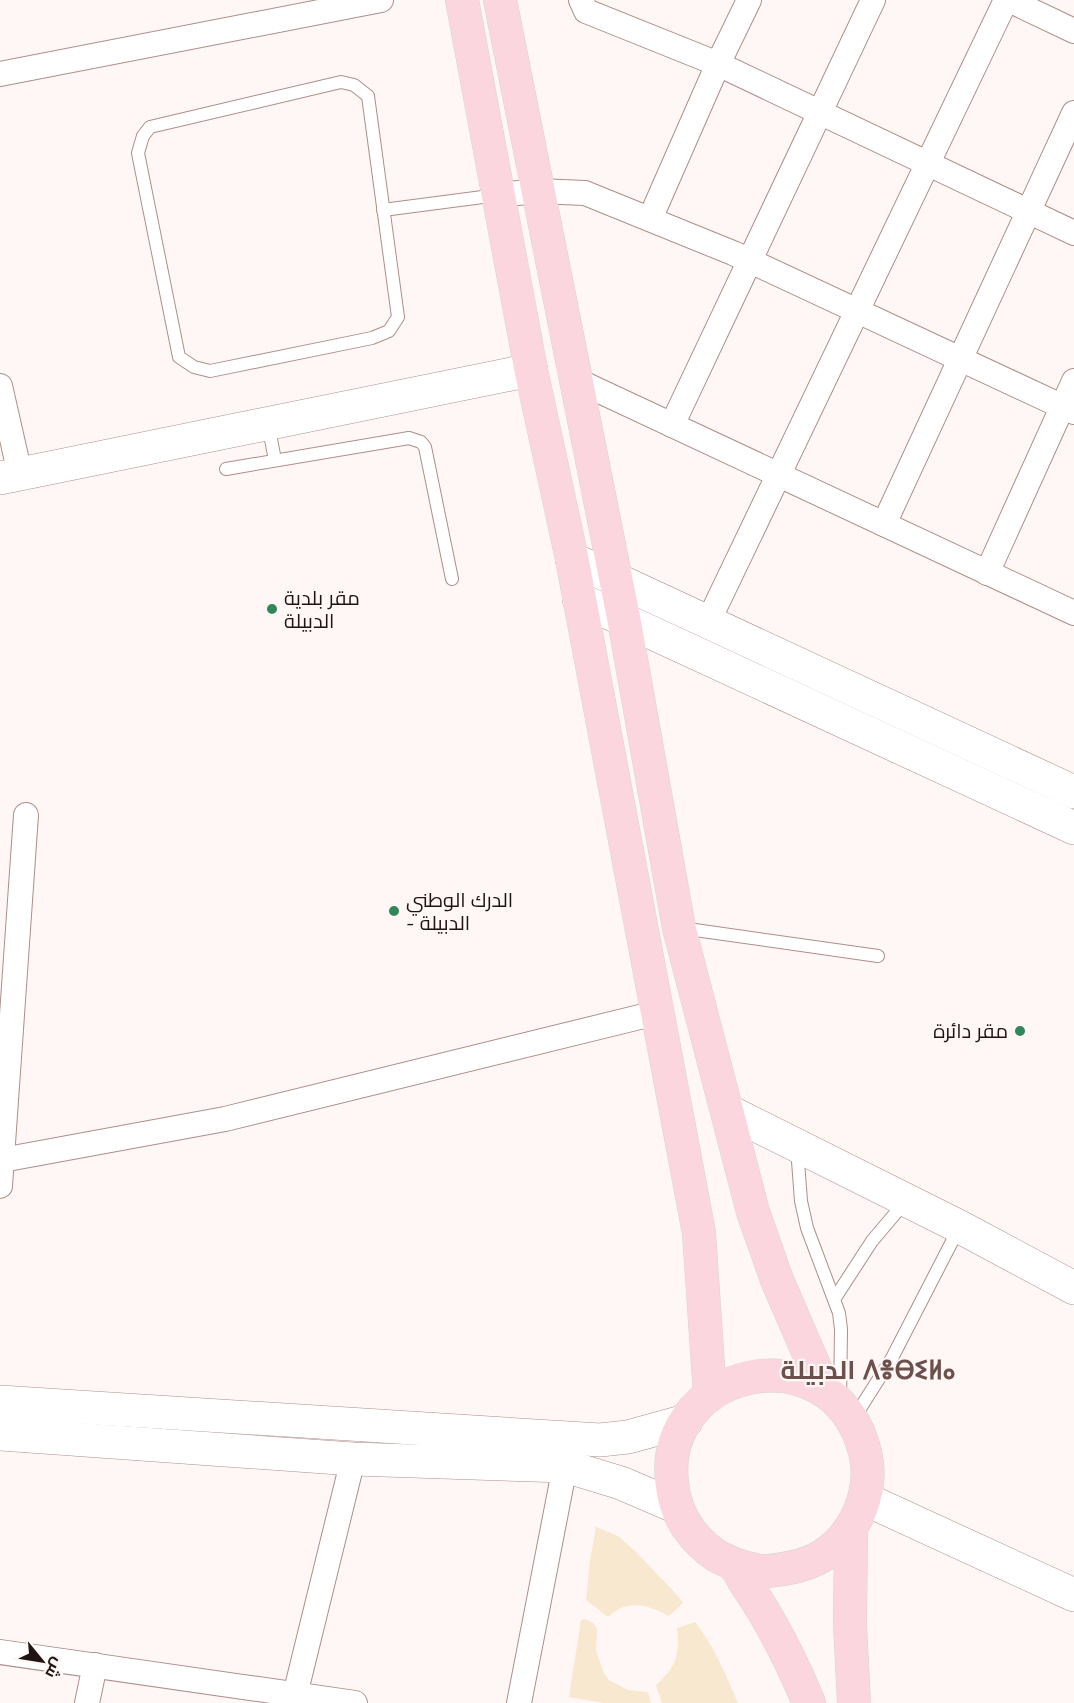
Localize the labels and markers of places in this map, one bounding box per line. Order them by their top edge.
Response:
place label: مقر بلدية الدبيلة [284,585,360,635]
marker: مقر بلدية الدبيلة [265,602,279,616]
place label: الدرك الوطني - الدبيلة [406,887,513,937]
marker: الدرك الوطني - الدبيلة [387,904,401,918]
place label: مقر دائرة [933,1018,1008,1045]
marker: مقر دائرة [1013,1024,1027,1038]

